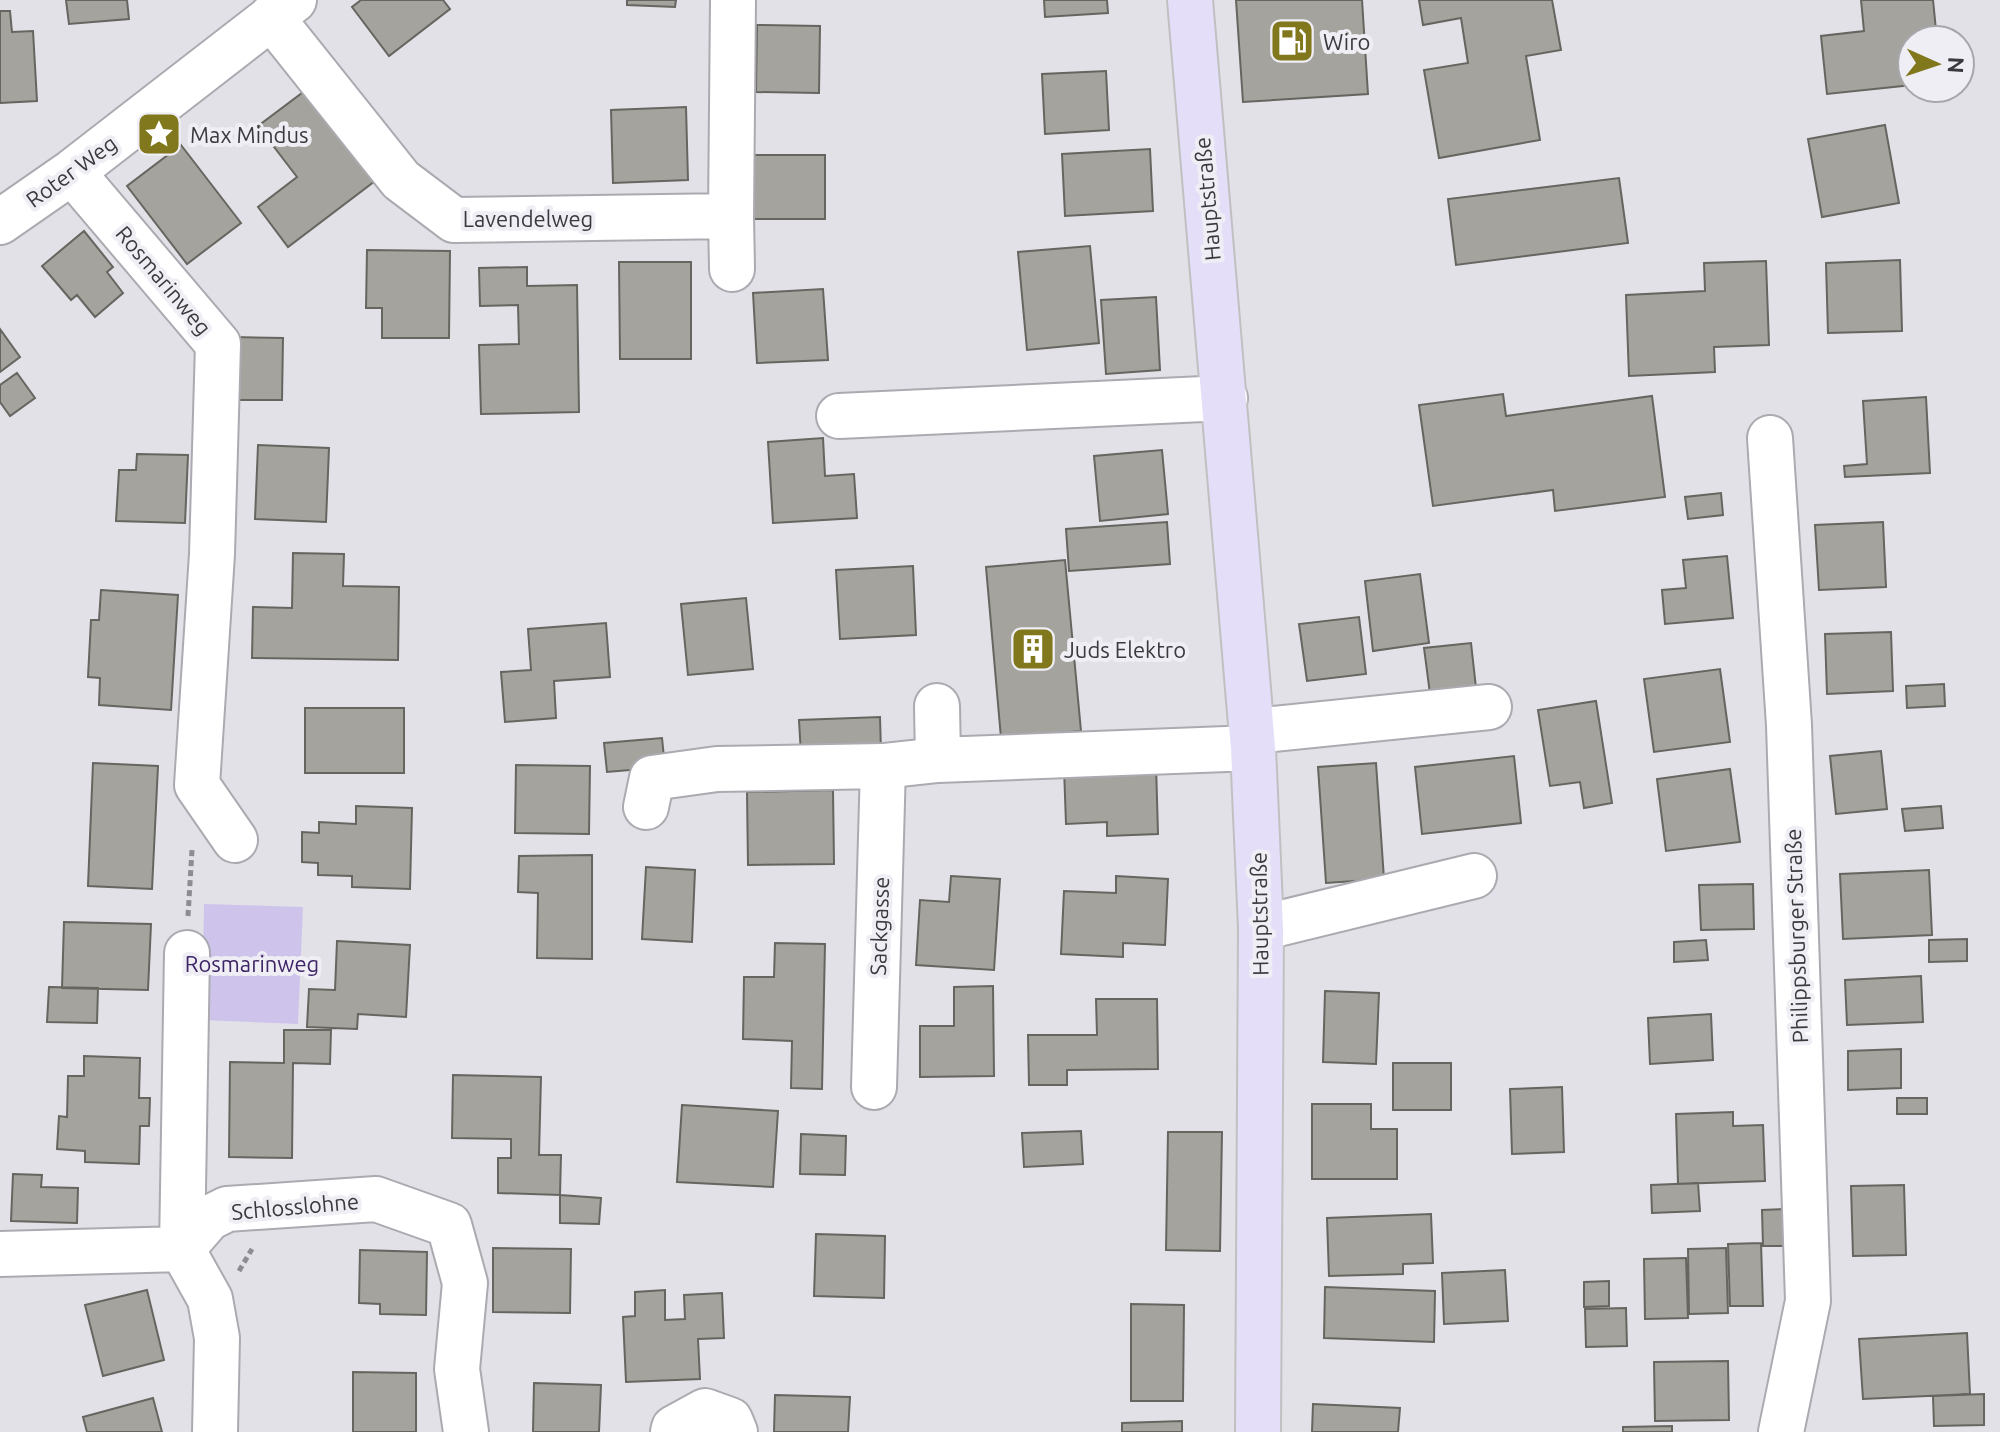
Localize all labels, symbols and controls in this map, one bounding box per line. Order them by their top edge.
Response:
fuel station icon: Wiro [1268,17,1316,65]
north arrow [1896,24,1976,104]
place label: Wiro [1323,29,1370,54]
text: N [1944,56,1969,74]
place icon: Max Mindus [135,110,183,158]
place label: Max Mindus [190,122,309,147]
street label: Roter Weg [21,130,121,212]
street label: Hauptstraße [1189,136,1225,262]
street label: Lavendelweg [463,206,593,231]
street label: Rosmarinweg [111,220,217,340]
building icon: Juds Elektro [1009,625,1057,673]
place label: Juds Elektro [1064,637,1186,662]
street label: Philippsburger Straße [1780,828,1812,1044]
street label: Hauptstraße [1245,852,1273,976]
street label: Sackgasse [865,876,893,976]
park label: Rosmarinweg [185,951,319,976]
street label: Schlosslohne [230,1188,360,1224]

